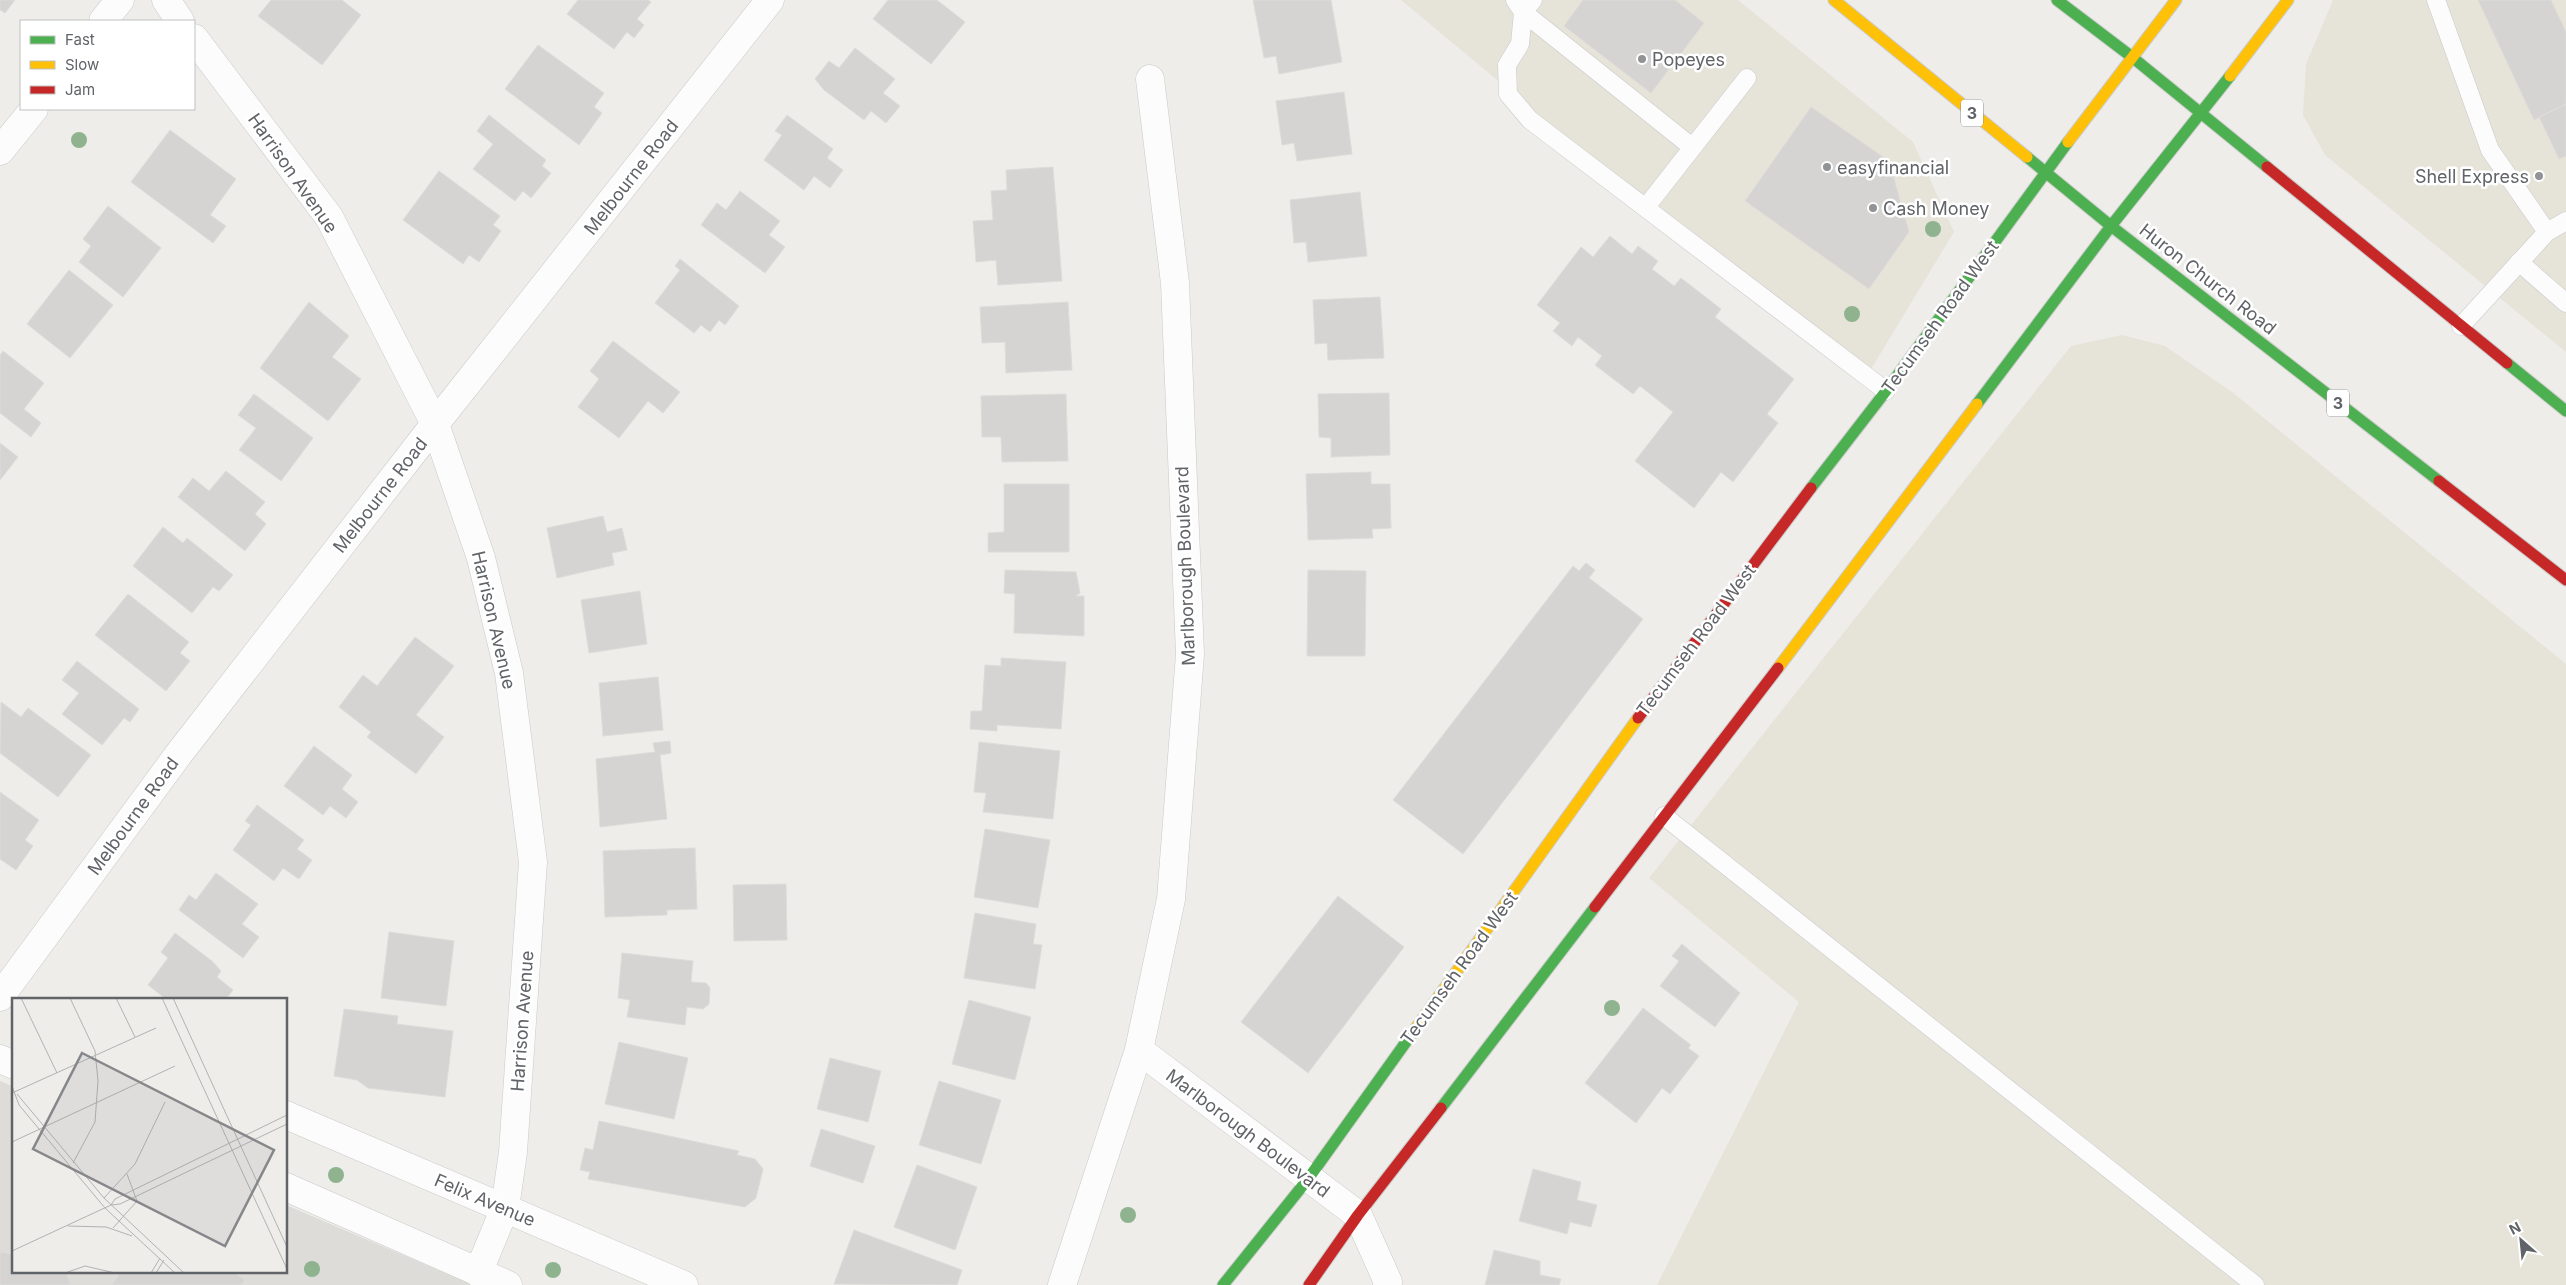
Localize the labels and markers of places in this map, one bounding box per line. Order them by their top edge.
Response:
place label: Popeyes [1652,49,1725,70]
marker: Popeyes [1636,53,1648,65]
place label: easyfinancial [1837,157,1949,178]
marker: easyfinancial [1821,161,1833,173]
place label: Shell Express [2415,166,2529,187]
marker: Shell Express [2533,170,2545,182]
place label: Cash Money [1883,198,1989,219]
marker: Cash Money [1867,202,1879,214]

